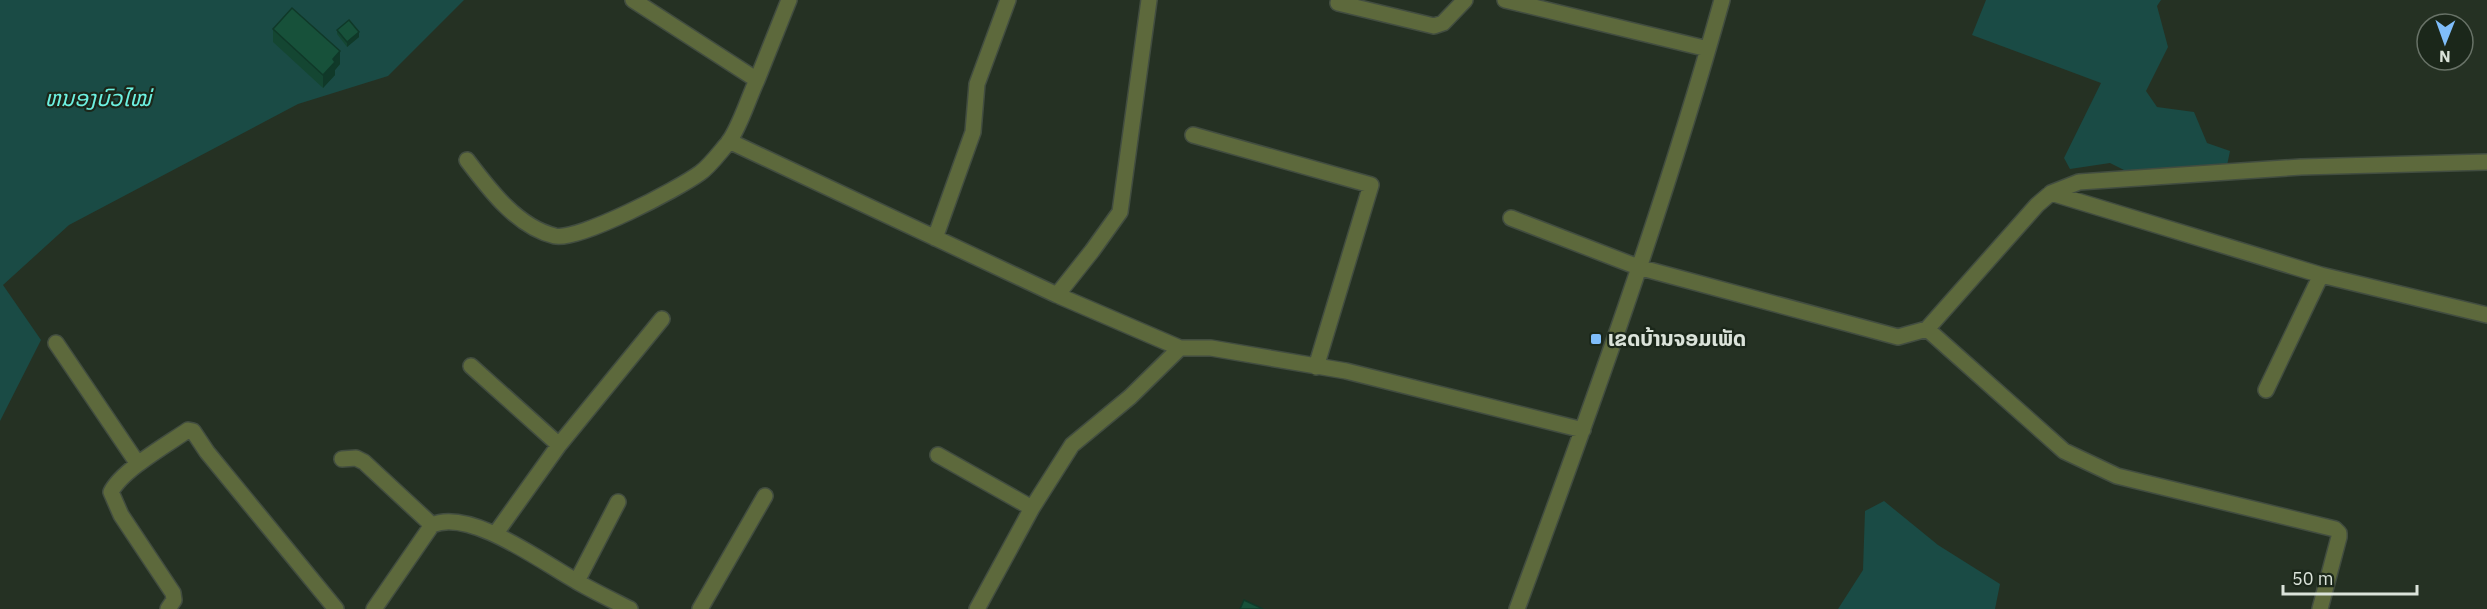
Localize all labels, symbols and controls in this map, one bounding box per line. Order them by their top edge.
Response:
north arrow [2415,12,2475,72]
text: N [2439,47,2451,67]
water label: ຫນອງບົວໄໝ່ [45,83,154,112]
place label: ເຂດບ້ານຈອມເພັດ [1608,324,1746,352]
marker: ເຂດບ້ານຈອມເພັດ [1589,332,1603,346]
scale bar [2283,558,2416,596]
text: 50 m [2292,567,2334,590]

